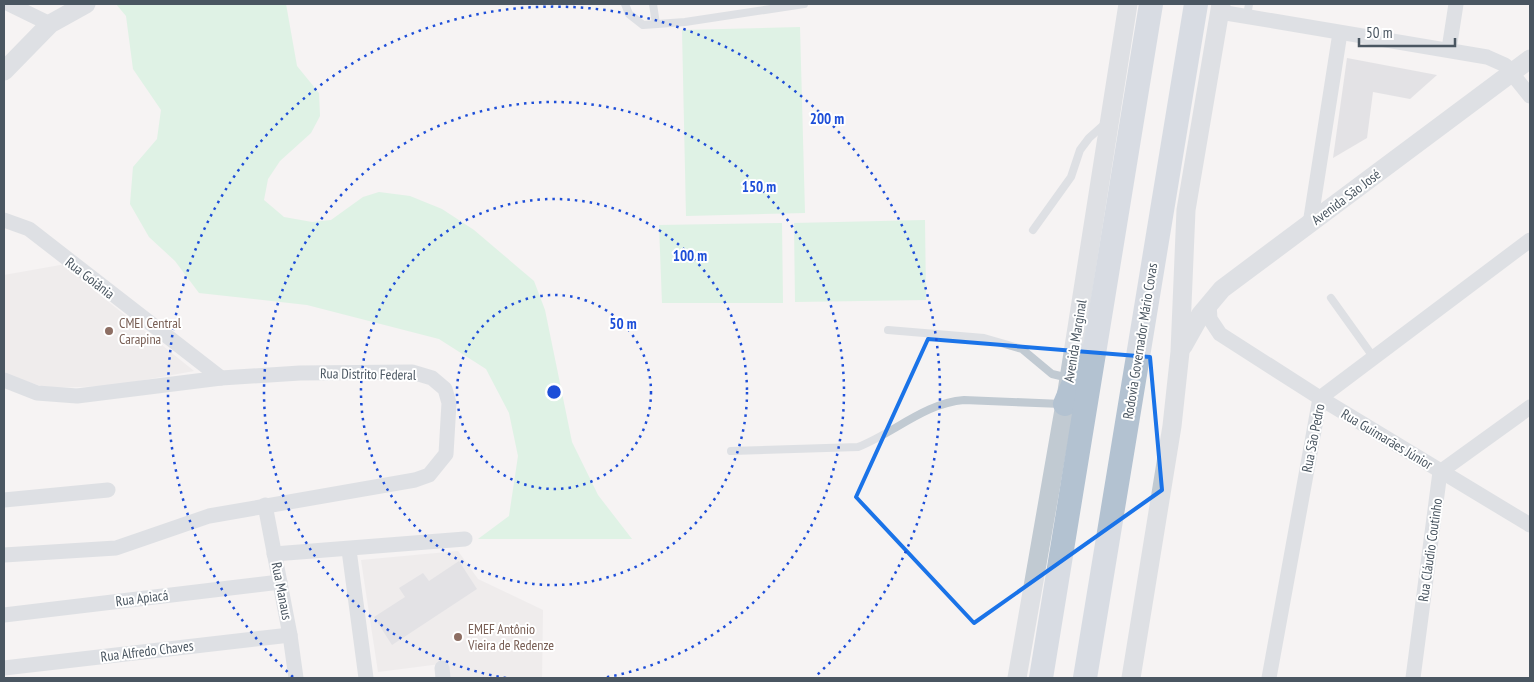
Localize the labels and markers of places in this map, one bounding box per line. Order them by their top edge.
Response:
place label: CMEI Central Carapina [119,314,182,348]
marker: CMEI Central Carapina [103,325,115,337]
centre of rings [545,383,563,401]
place label: EMEF Antônio Vieira de Redenze [467,620,554,654]
marker: EMEF Antônio Vieira de Redenze [452,631,464,643]

